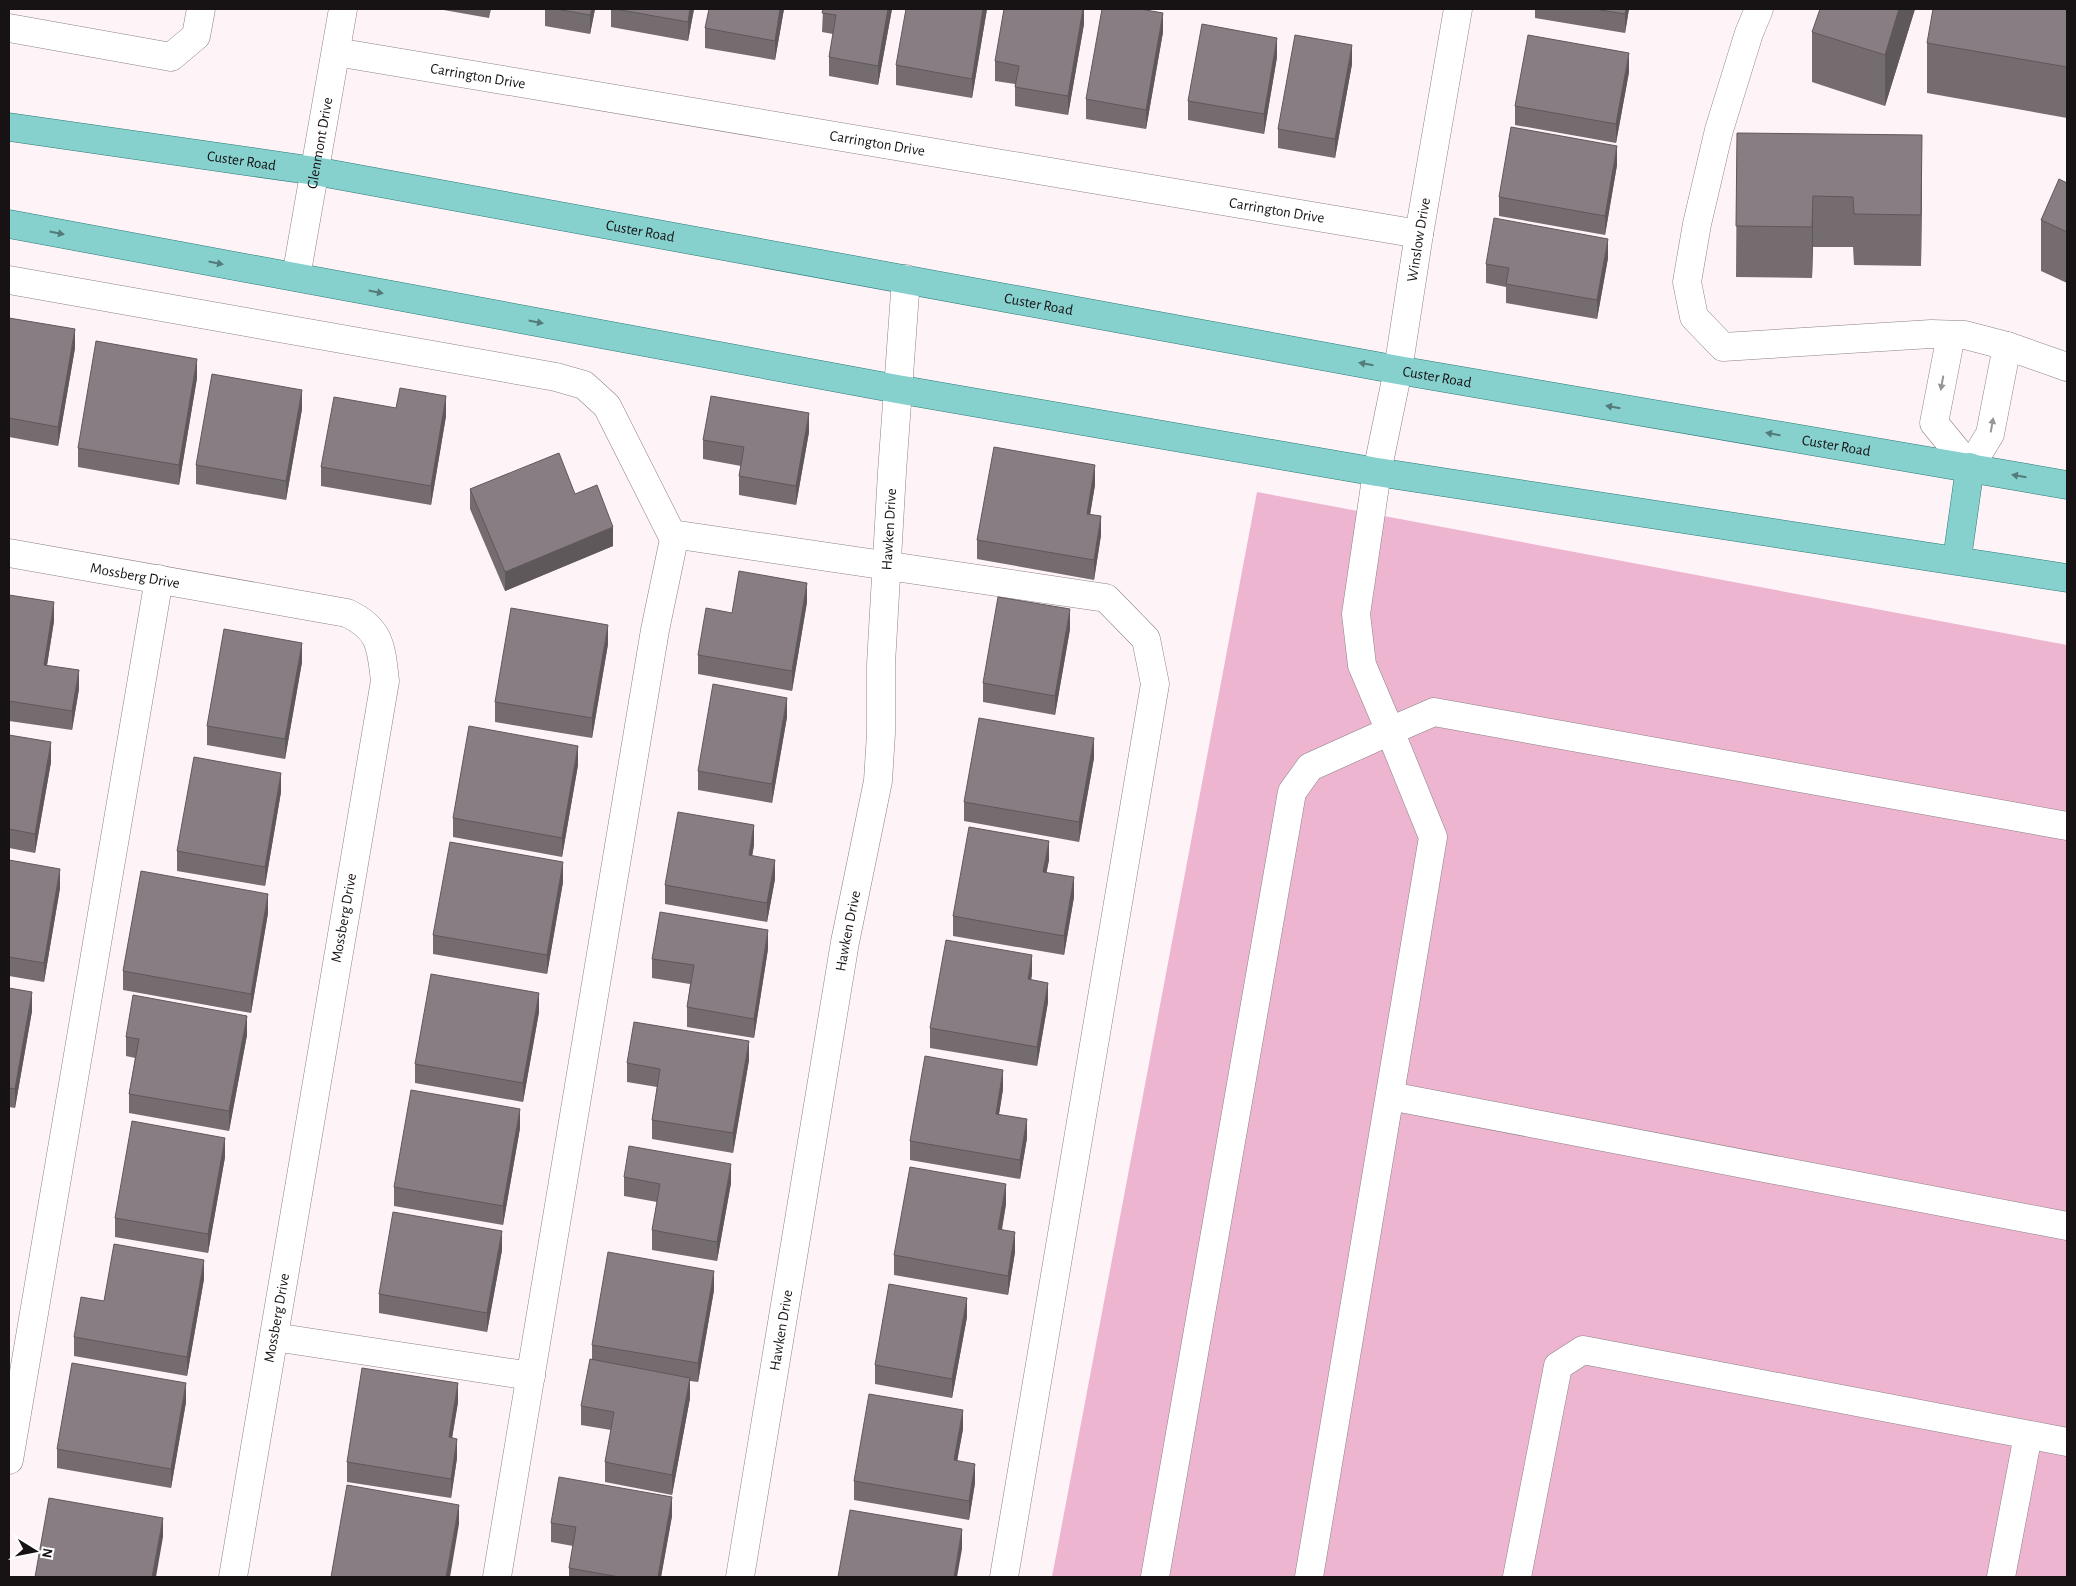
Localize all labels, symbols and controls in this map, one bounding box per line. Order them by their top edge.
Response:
street label: Carrington Drive [429,60,527,91]
street label: Glenmont Drive [304,96,335,190]
street label: Carrington Drive [829,128,926,158]
street label: Custer Road [206,148,277,173]
street label: Carrington Drive [1228,195,1326,225]
street label: Winslow Drive [1404,196,1433,283]
street label: Custer Road [605,217,676,244]
one-way arrow [49,229,65,237]
one-way arrow [209,259,225,267]
one-way arrow [369,289,385,297]
street label: Custer Road [1003,290,1075,318]
one-way arrow [528,318,544,326]
one-way arrow [1358,360,1374,368]
street label: Custer Road [1402,363,1473,390]
one-way arrow [1937,376,1945,392]
one-way arrow [1604,402,1620,410]
one-way arrow [1988,417,1996,432]
one-way arrow [1764,429,1780,437]
street label: Custer Road [1801,432,1872,459]
one-way arrow [2011,472,2027,480]
street label: Hawken Drive [879,488,899,571]
street label: Mossberg Drive [89,560,181,591]
street label: Mossberg Drive [329,872,359,964]
street label: Hawken Drive [833,889,863,972]
street label: Mossberg Drive [262,1272,292,1364]
street label: Hawken Drive [767,1289,795,1372]
north arrow [10,1526,60,1576]
text: N [39,1547,55,1559]

